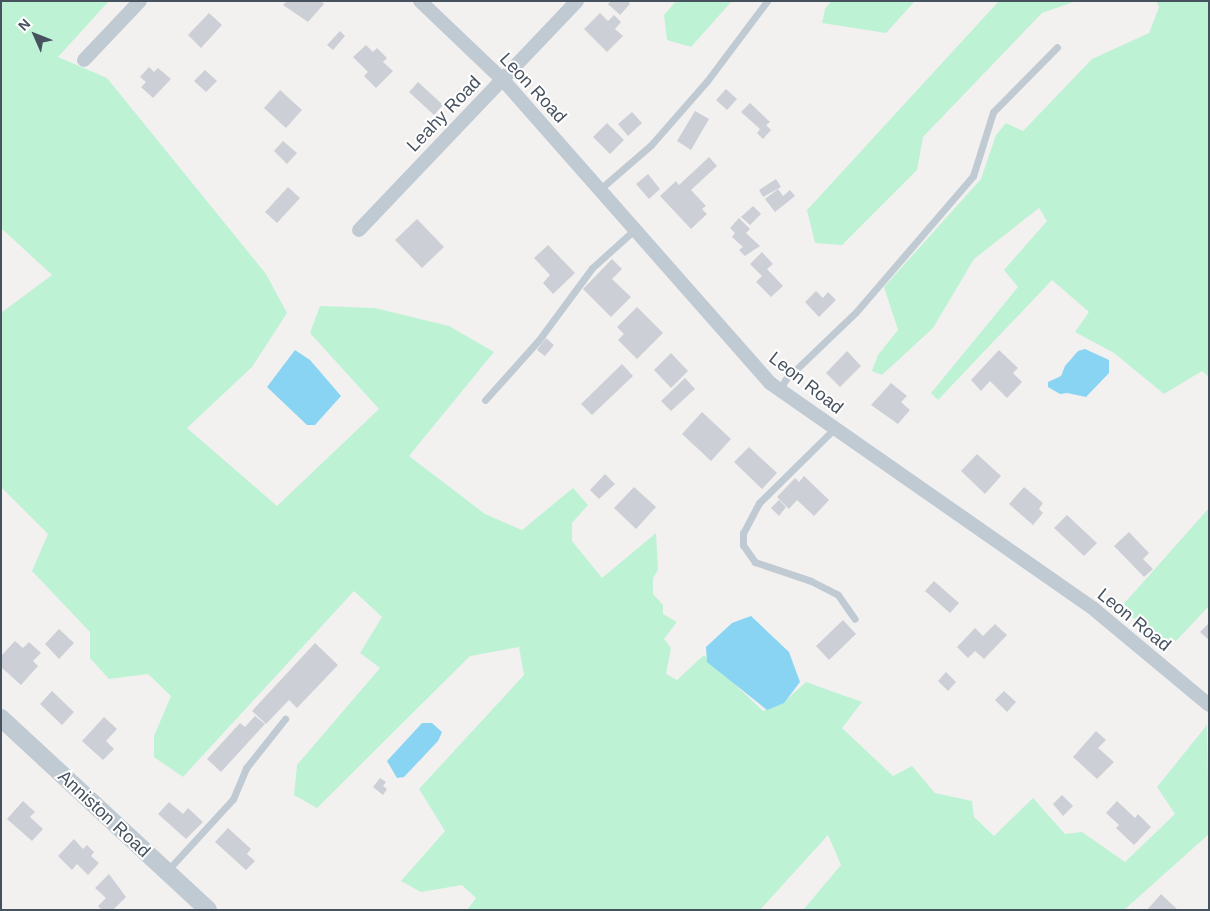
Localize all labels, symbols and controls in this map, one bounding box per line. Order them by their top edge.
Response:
north arrow [10,10,60,60]
text: N [15,15,33,34]
street label: Leon Road [495,48,571,128]
street label: Leahy Road [403,72,485,156]
street label: Leon Road [765,347,847,419]
street label: Leon Road [1093,584,1175,656]
street label: Anniston Road [53,766,155,862]

